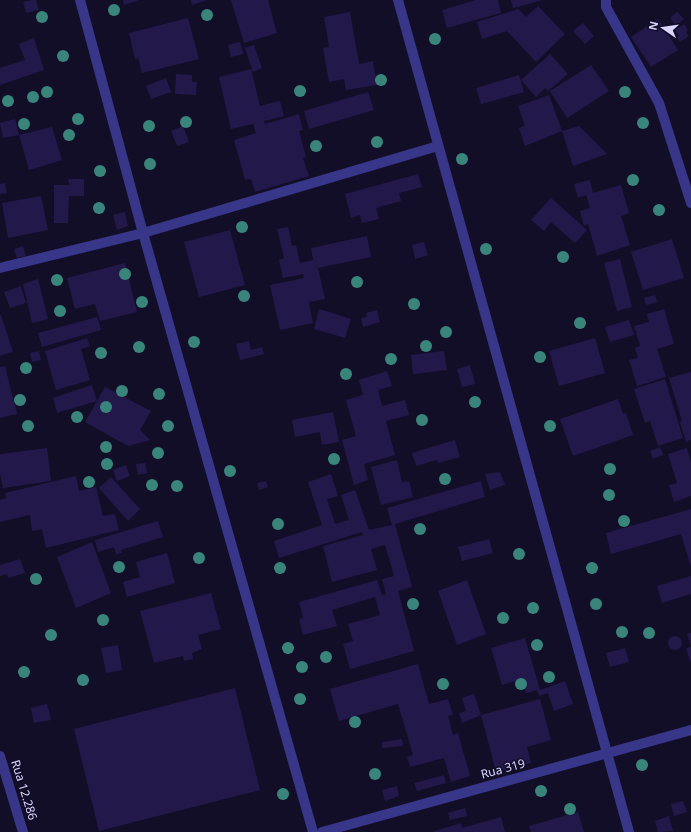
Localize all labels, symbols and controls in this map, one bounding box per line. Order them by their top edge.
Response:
north arrow [643,8,683,48]
text: N [644,20,661,32]
street label: Rua 319 [479,754,527,783]
street label: Rua 12.286 [7,758,42,822]

